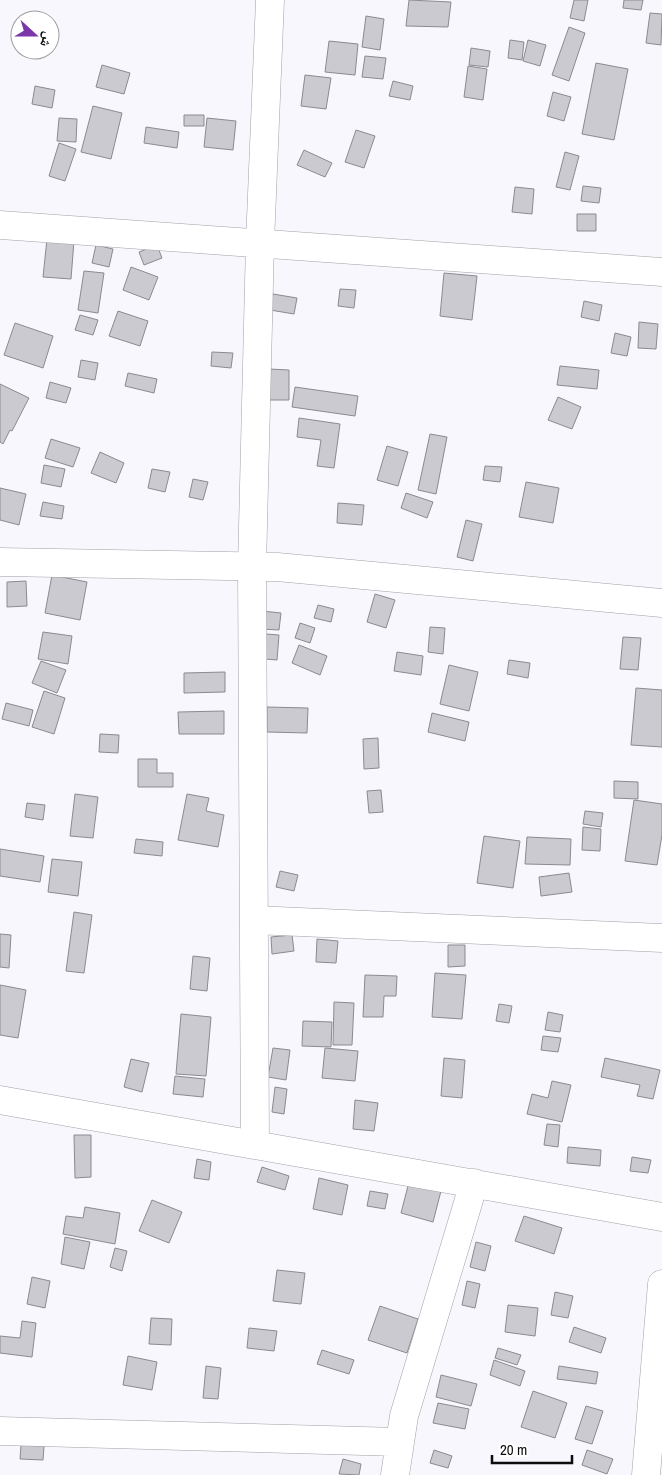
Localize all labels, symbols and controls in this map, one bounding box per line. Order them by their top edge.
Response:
north arrow [10,10,60,60]
text: ش [36,29,58,50]
scale bar [492,1432,572,1464]
text: 20 m [500,1439,527,1460]

